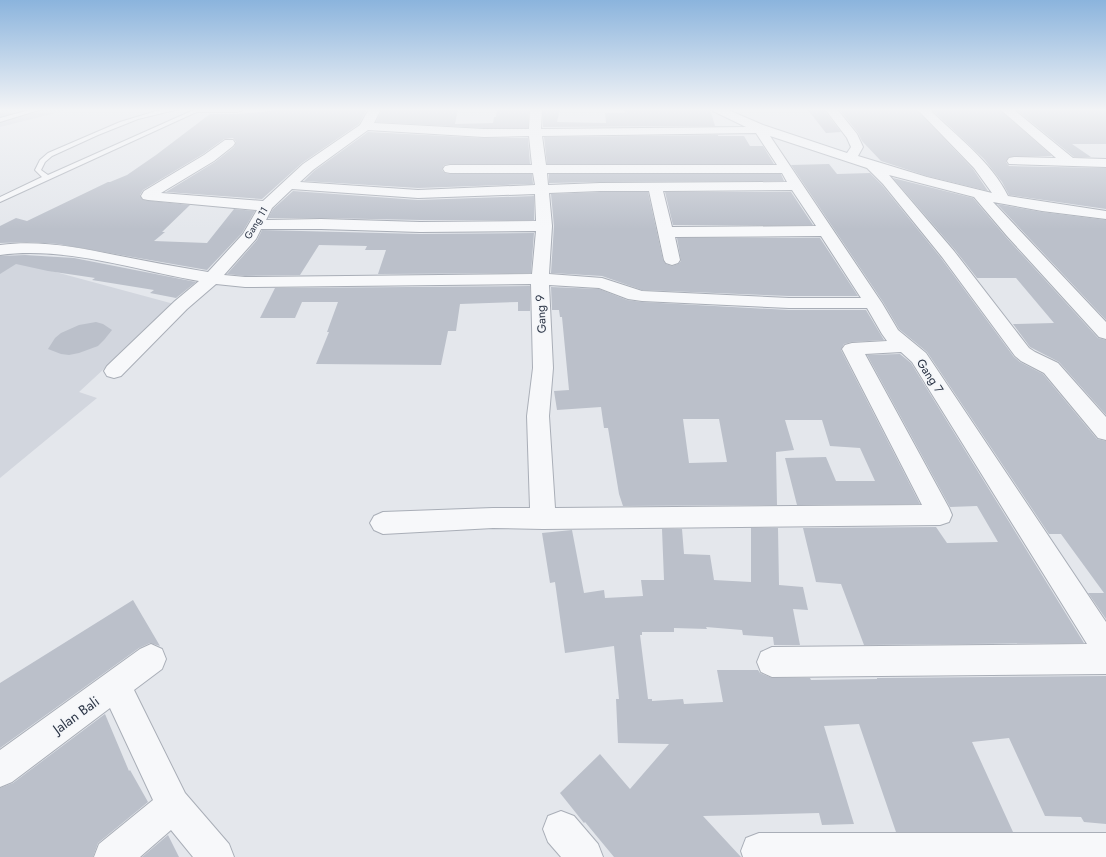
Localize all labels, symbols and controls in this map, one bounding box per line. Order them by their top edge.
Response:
street label: Gang 11 [240,204,272,242]
street label: Gang 9 [531,294,551,334]
street label: Gang 7 [912,355,948,397]
street label: Jalan Bali [47,691,103,740]

